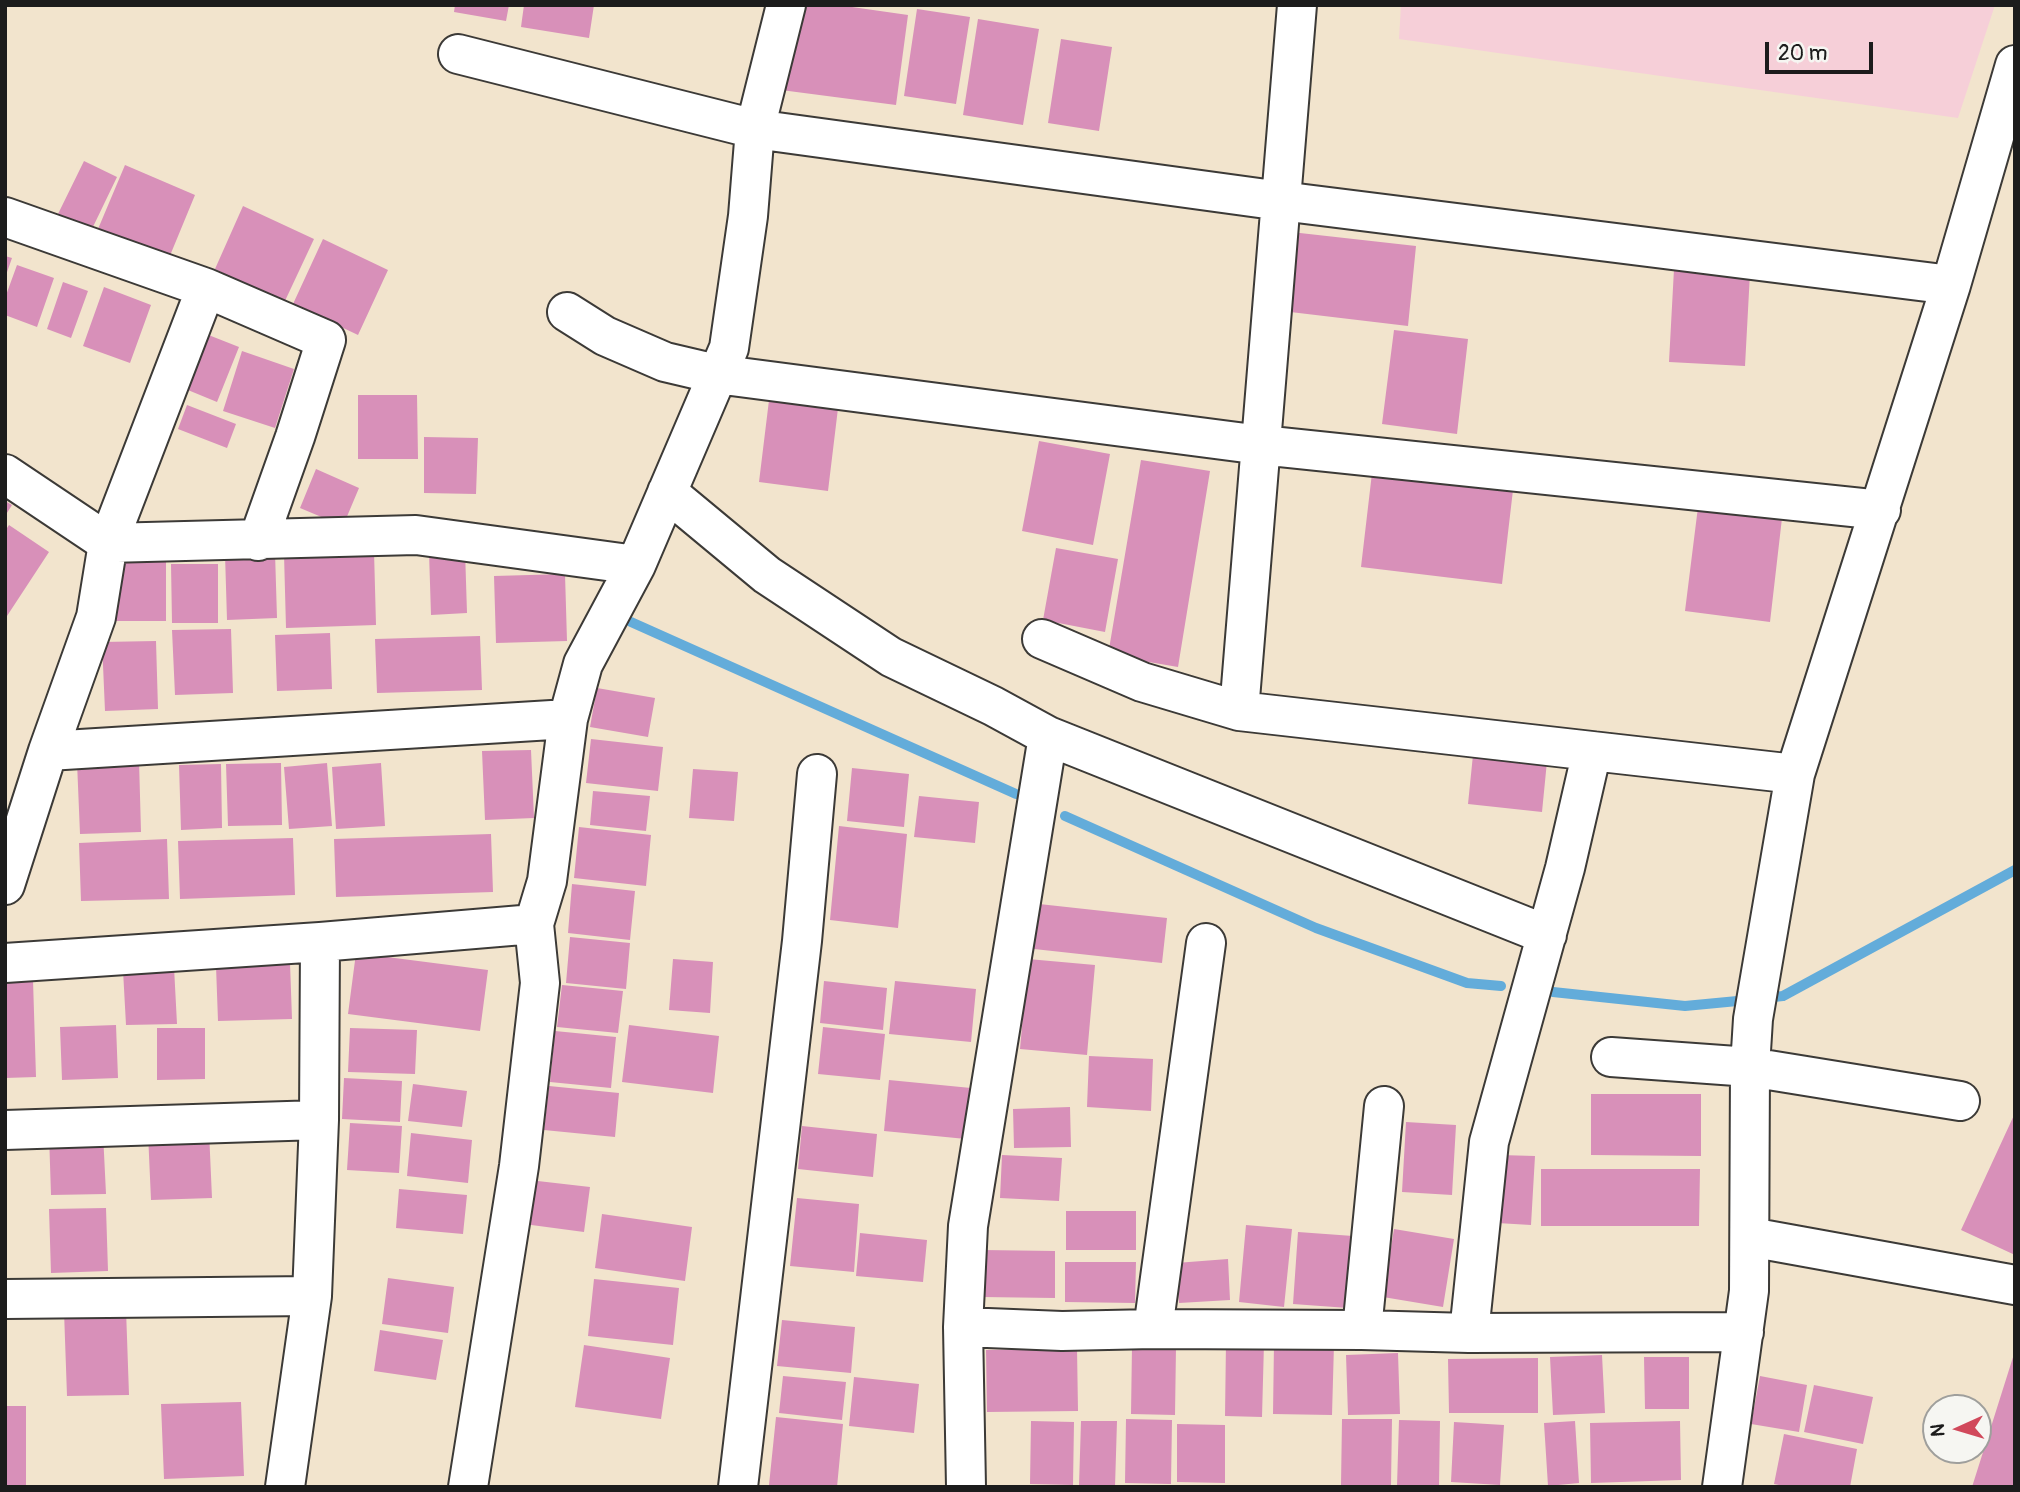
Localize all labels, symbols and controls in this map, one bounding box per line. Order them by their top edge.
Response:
scale bar [1768,28,1876,72]
text: 20 m [1778,40,1827,67]
north arrow [1922,1394,1992,1464]
text: N [1926,1423,1950,1438]

